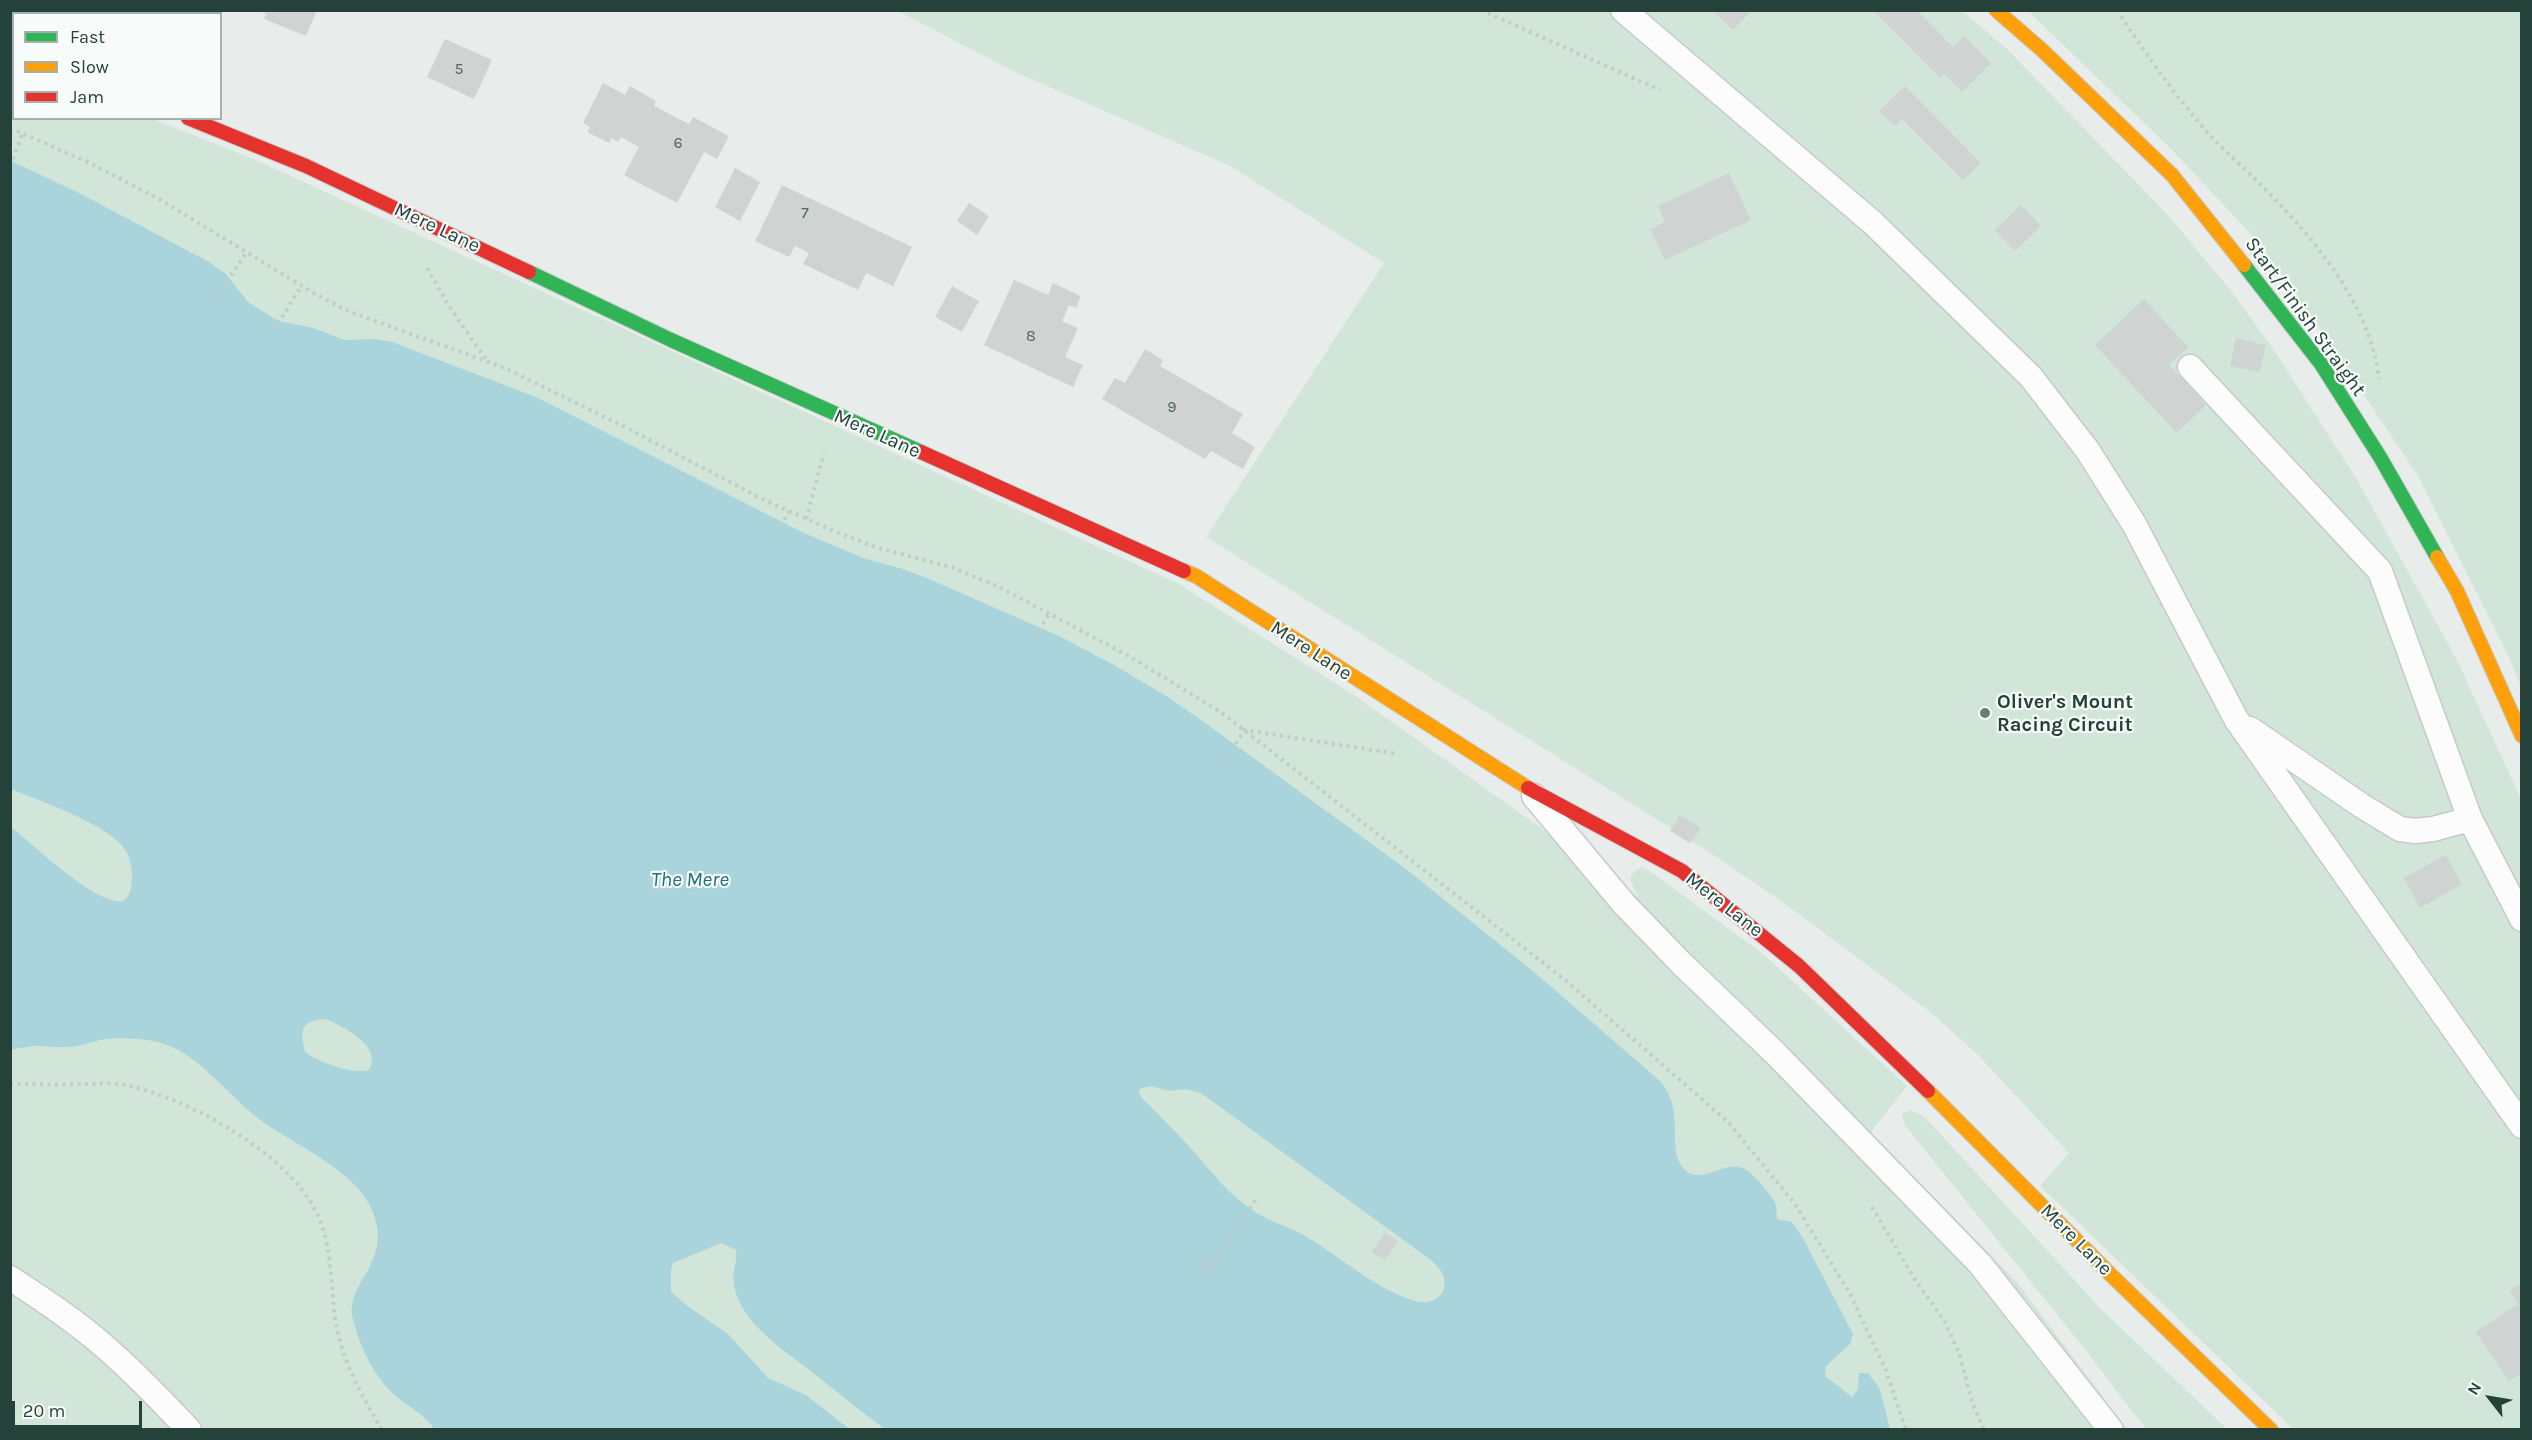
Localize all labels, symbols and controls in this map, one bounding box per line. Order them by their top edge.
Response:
legend [12,12,222,120]
text: Fast [70,26,105,48]
text: Slow [70,56,109,78]
house number: 5 [454,59,464,79]
text: Jam [70,86,104,108]
house number: 6 [673,133,683,153]
street label: Mere Lane [390,198,484,258]
house number: 7 [801,203,809,223]
street label: Start/Finish Straight [2239,233,2371,401]
house number: 8 [1026,326,1036,346]
house number: 9 [1167,397,1177,417]
street label: Mere Lane [830,404,924,464]
street label: Mere Lane [1266,616,1356,686]
place label: Oliver's Mount Racing Circuit [1997,690,2133,737]
marker: Oliver's Mount Racing Circuit [1978,706,1992,720]
water label: The Mere [651,867,729,893]
street label: Mere Lane [1680,867,1768,943]
street label: Mere Lane [2035,1199,2117,1281]
north arrow [2460,1368,2520,1428]
text: N [2463,1379,2485,1398]
scale bar [15,1389,146,1427]
text: 20 m [23,1400,65,1422]

